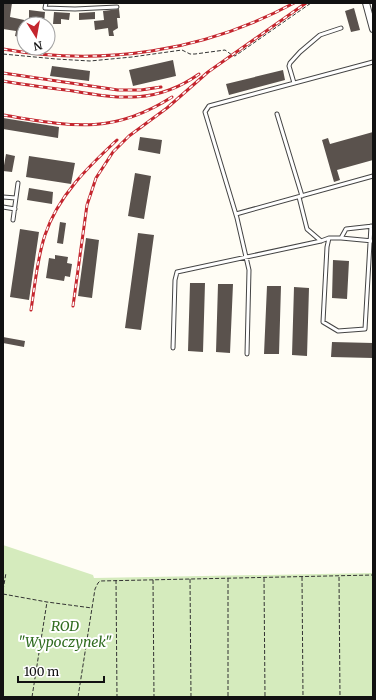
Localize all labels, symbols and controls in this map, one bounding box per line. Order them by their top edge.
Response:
north arrow [16,16,56,56]
text: N [32,38,44,54]
park label: ROD "Wypoczynek" [18,617,112,651]
scale bar [18,658,104,684]
text: 100 m [24,664,59,679]

